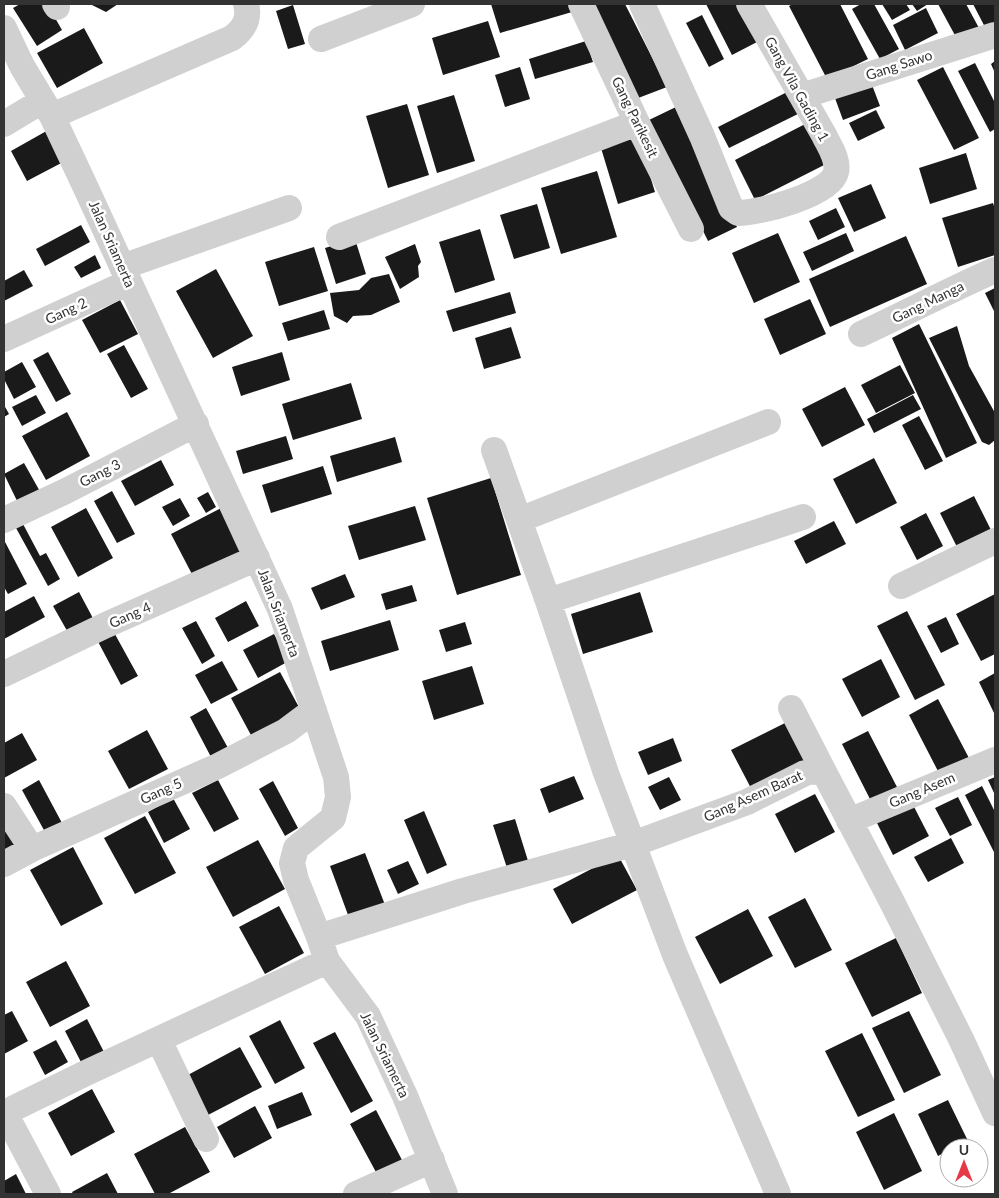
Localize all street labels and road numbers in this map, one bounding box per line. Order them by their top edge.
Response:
street label: Gang Vila Gading 1 [762,33,833,144]
street label: Gang Sawo [863,46,934,83]
street label: Gang Parikesit [609,74,662,160]
street label: Jalan Sriamerta [86,198,139,290]
street label: Gang Manga [889,277,966,326]
street label: Gang 2 [42,294,89,328]
street label: Gang 3 [76,455,123,490]
street label: Jalan Sriamerta [255,566,304,659]
street label: Gang 4 [106,598,153,631]
street label: Gang Asem Barat [701,766,805,825]
street label: Gang Asem [886,768,957,811]
street label: Gang 5 [137,774,184,807]
street label: Jalan Sriamerta [357,1009,414,1100]

